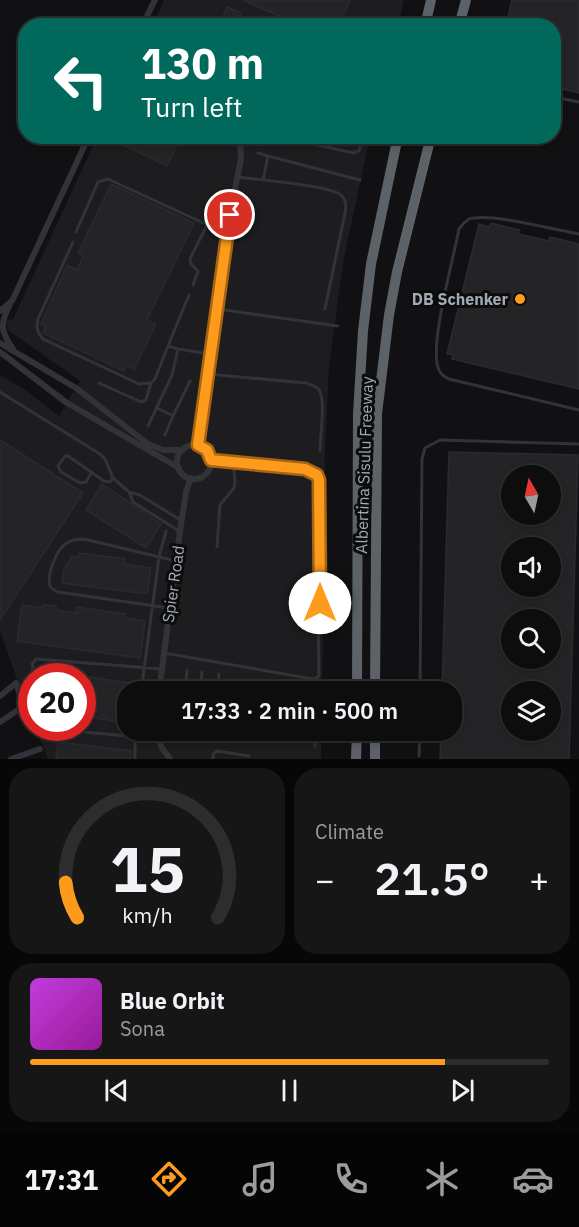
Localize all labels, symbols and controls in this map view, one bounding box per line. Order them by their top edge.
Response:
text: 130 m [141,36,264,91]
icon: left [42,42,120,120]
text: Turn left [141,89,242,124]
pin [204,189,255,240]
icon: arrive [213,198,246,231]
place label: DB Schenker [412,289,509,309]
marker: DB Schenker [513,292,527,306]
street label: Albertina Sisulu Freeway [351,376,377,554]
north arrow [501,465,561,525]
map controls [501,465,561,741]
button: sound [501,537,561,597]
street label: Spier Road [158,544,188,624]
position arrow [288,571,352,635]
button: search [501,609,561,669]
speed limit sign: 20 [18,663,96,741]
button: layers [501,681,561,741]
text: 17:33 · 2 min · 500 m [181,696,398,725]
text: Climate [315,818,384,845]
text: 15 [110,828,184,909]
text: 21.5° [374,849,490,907]
text: − [315,858,335,901]
text: + [529,858,549,901]
text: km/h [122,901,172,929]
text: Blue Orbit [120,986,225,1015]
text: Sona [120,1015,165,1042]
icon: previous [100,1074,133,1107]
icon: pause [273,1074,306,1107]
icon: next [446,1074,479,1107]
icon: directions [148,1158,190,1200]
icon: music [239,1158,281,1200]
icon: phone [330,1158,372,1200]
icon: climate [421,1158,463,1200]
icon: car [512,1158,554,1200]
text: 17:31 [25,1162,98,1197]

